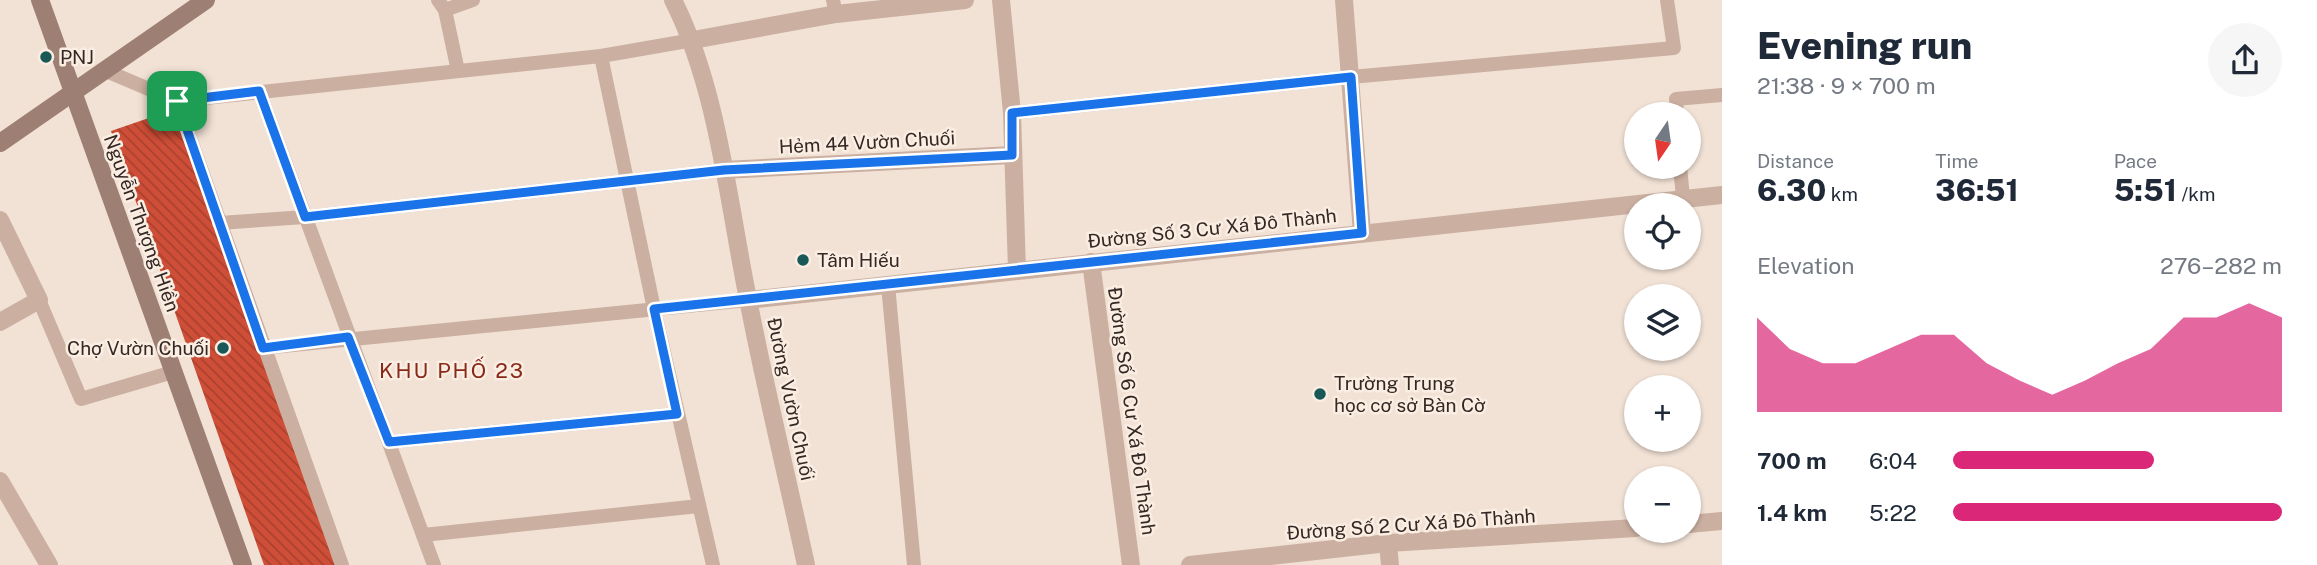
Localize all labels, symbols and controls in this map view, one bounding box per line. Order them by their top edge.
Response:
text: Evening run [1757,23,1972,68]
button: share [2208,23,2282,97]
place label: PNJ [60,46,94,68]
marker: PNJ [38,49,54,65]
pin [147,71,207,131]
text: 21:38 · 9 × 700 m [1757,72,1936,99]
icon: arrive [158,82,196,120]
north arrow [1624,102,1701,178]
map controls [1624,102,1701,543]
street label: Hẻm 44 Vườn Chuối [778,126,956,158]
street label: Nguyễn Thượng Hiền [100,131,184,315]
text: Distance [1757,150,1834,172]
text: Time [1935,150,1979,172]
text: Pace [2114,150,2157,172]
text: 6.30 [1757,172,1826,208]
text: 36:51 [1935,172,2019,208]
text: 5:51 [2114,172,2177,208]
text: km [1826,183,1858,205]
text: /km [2177,183,2215,205]
button: locate [1624,193,1701,270]
street label: Ðường Số 3 Cư Xá Đô Thành [1086,204,1338,252]
place label: Tâm Hiếu [817,249,900,271]
marker: Tâm Hiếu [795,252,811,268]
text: Elevation [1757,252,1855,279]
text: 276–282 m [2160,252,2282,279]
button: layers [1624,284,1701,361]
street label: Đường Số 6 Cư Xá Đô Thành [1104,286,1160,536]
street label: Đường Vườn Chuối [763,315,819,483]
place label: Chợ Vườn Chuối [67,337,209,359]
marker: Chợ Vườn Chuối [215,340,231,356]
district label: KHU PHỐ 23 [379,356,525,383]
place label: Trường Trung học cơ sở Bàn Cờ [1334,372,1486,416]
button: + [1624,375,1701,452]
marker: Trường Trung học cơ sở Bàn Cờ [1312,386,1328,402]
text: 700 m [1757,447,1827,474]
text: 6:04 [1869,447,1917,474]
button: − [1624,466,1701,543]
text: 1.4 km [1757,499,1827,526]
text: 5:22 [1869,499,1917,526]
street label: Ðường Số 2 Cư Xá Đô Thành [1286,504,1536,544]

